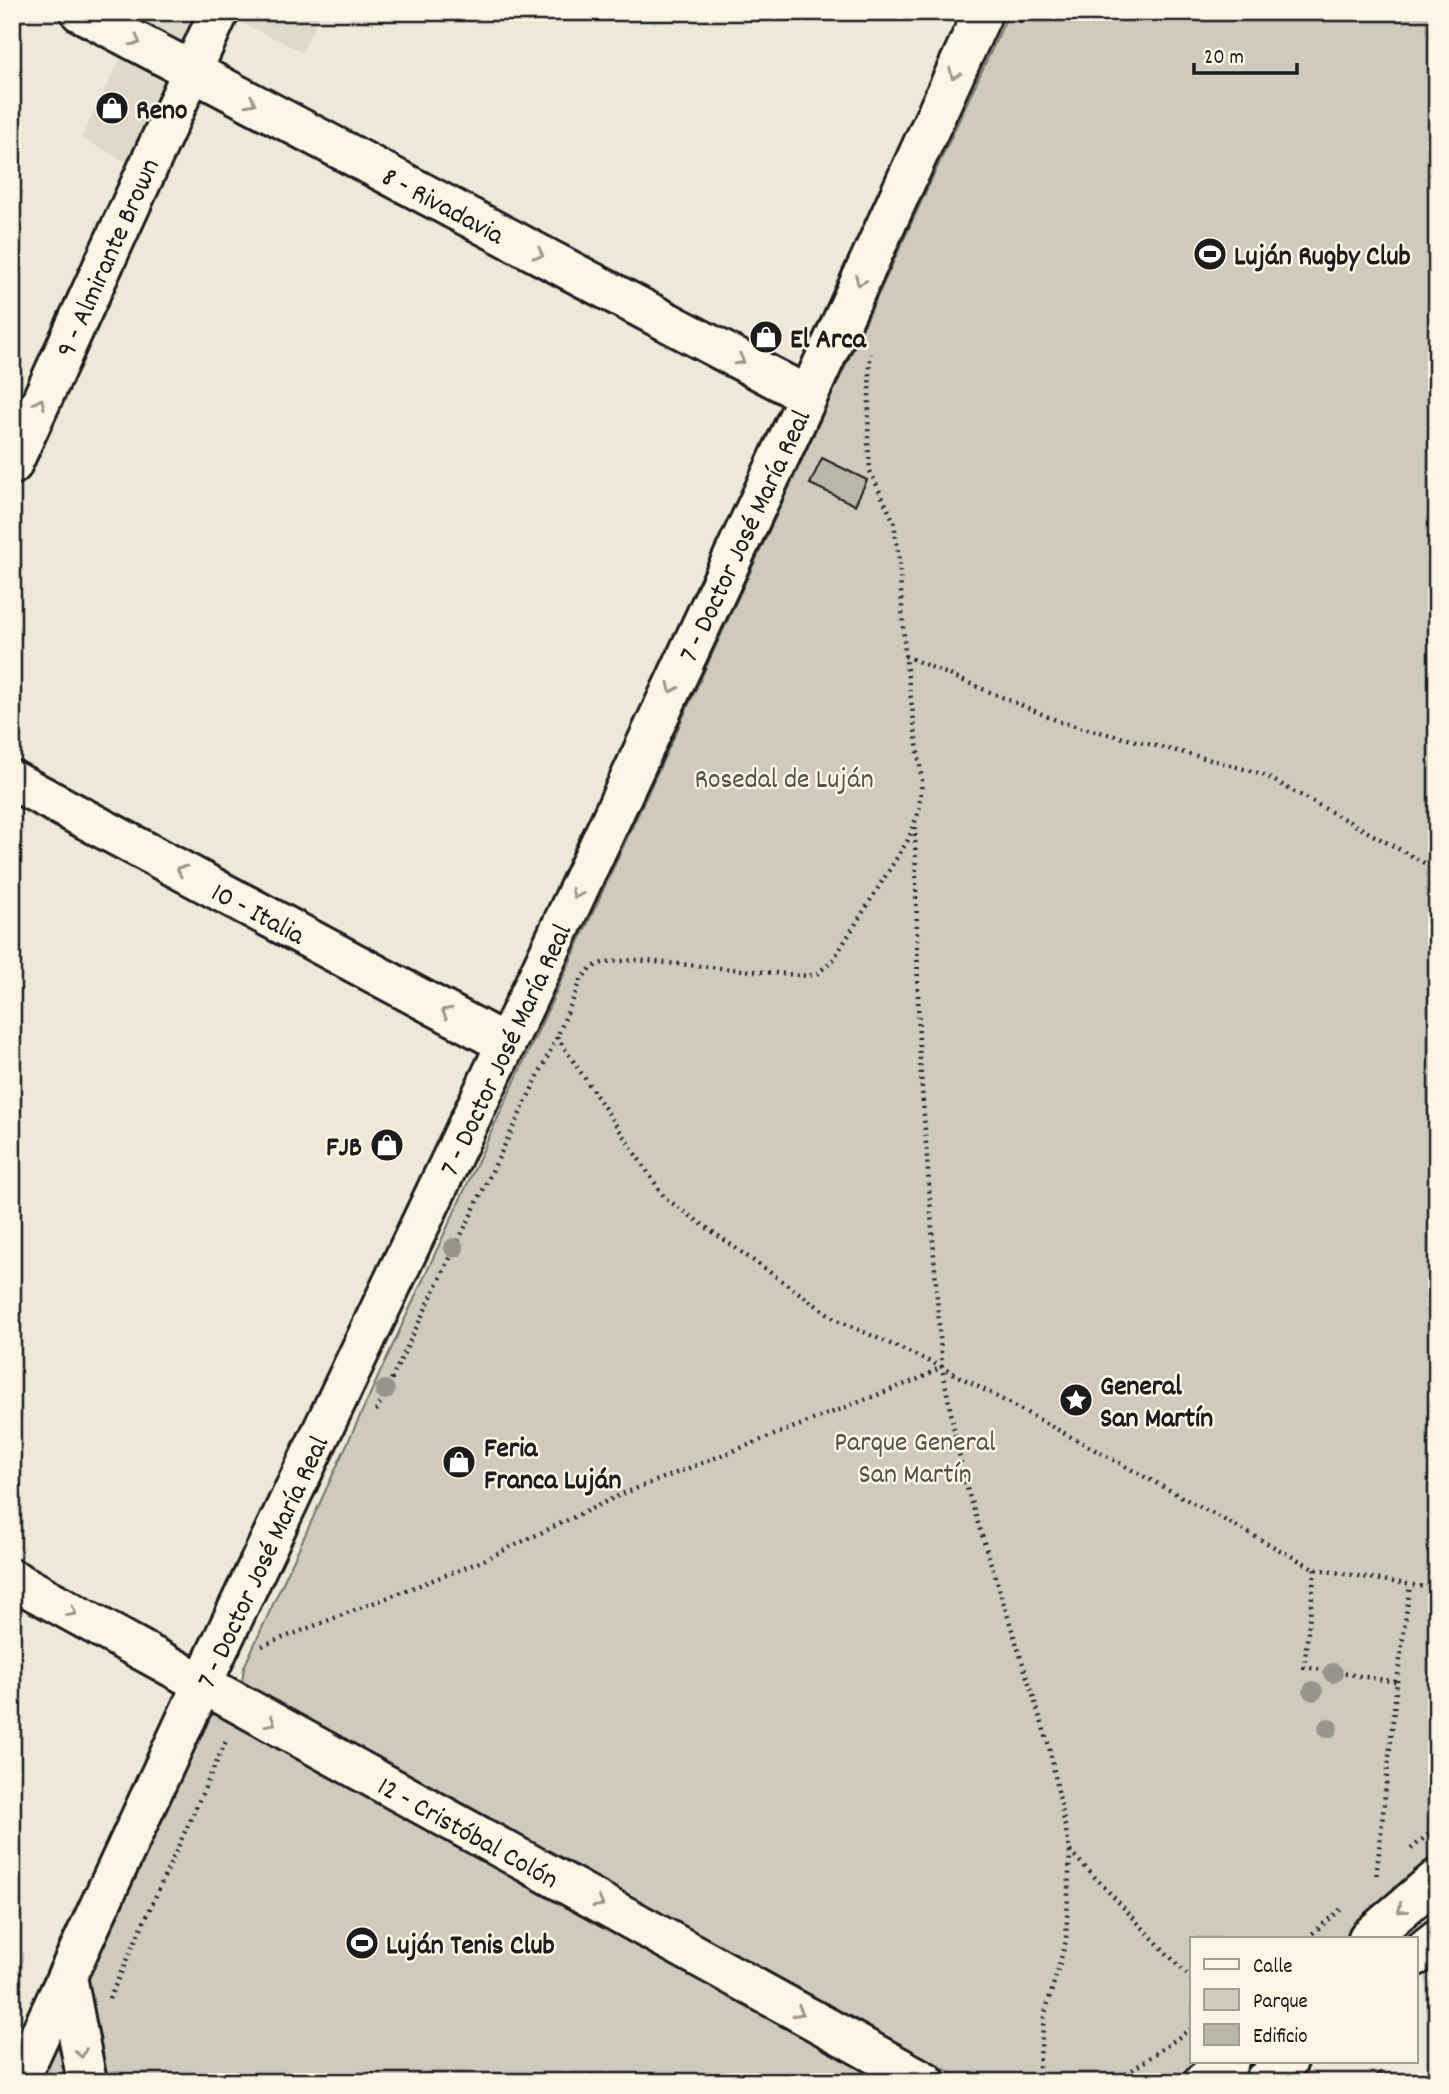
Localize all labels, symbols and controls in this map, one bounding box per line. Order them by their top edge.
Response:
scale bar [1194,32,1297,76]
one-way arrow [128,33,141,47]
text: 20 m [1204,44,1244,74]
one-way arrow [948,67,962,79]
shop icon: Reno [93,89,131,127]
place label: Reno [136,93,187,133]
one-way arrow [244,94,256,108]
street label: 9 - Almirante Brown [49,153,172,365]
street label: 8 - Rivadavia [373,159,511,258]
sports icon: Luján Rugby Club [1191,235,1229,273]
place label: Luján Rugby Club [1234,239,1411,279]
one-way arrow [532,246,544,259]
one-way arrow [854,274,868,286]
shop icon: El Arca [747,318,785,356]
place label: El Arca [790,322,867,362]
one-way arrow [733,352,746,365]
one-way arrow [32,398,46,410]
street label: 7 - Doctor José María Real [671,404,824,670]
one-way arrow [666,681,680,693]
park label: Rosedal de Luján [694,762,874,802]
one-way arrow [175,865,188,879]
street label: 10 - Italia [203,875,311,958]
one-way arrow [570,887,584,899]
street label: 7 - Doctor José María Real [432,918,585,1184]
one-way arrow [441,1007,453,1020]
shop icon: FJB [368,1126,406,1164]
place label: FJB [326,1130,362,1170]
place label: General San Martín [1100,1369,1213,1441]
place icon: General San Martín [1057,1381,1095,1419]
park label: Parque General San Martín [834,1425,996,1497]
street label: 7 - Doctor José María Real [189,1430,342,1696]
place label: Feria Franca Luján [484,1431,622,1503]
shop icon: Feria Franca Luján [440,1443,478,1481]
one-way arrow [65,1604,77,1617]
one-way arrow [264,1714,276,1727]
street label: 12 - Cristóbal Colón [369,1769,564,1902]
one-way arrow [592,1894,604,1908]
one-way arrow [1398,1901,1411,1913]
sports icon: Luján Tenis Club [343,1924,381,1962]
place label: Luján Tenis Club [386,1928,555,1968]
legend [1190,1937,1418,2062]
text: Calle [1253,1953,1292,1983]
text: Parque [1253,1988,1308,2018]
one-way arrow [791,2004,804,2017]
text: Edificio [1253,2023,1308,2053]
one-way arrow [73,2047,88,2059]

